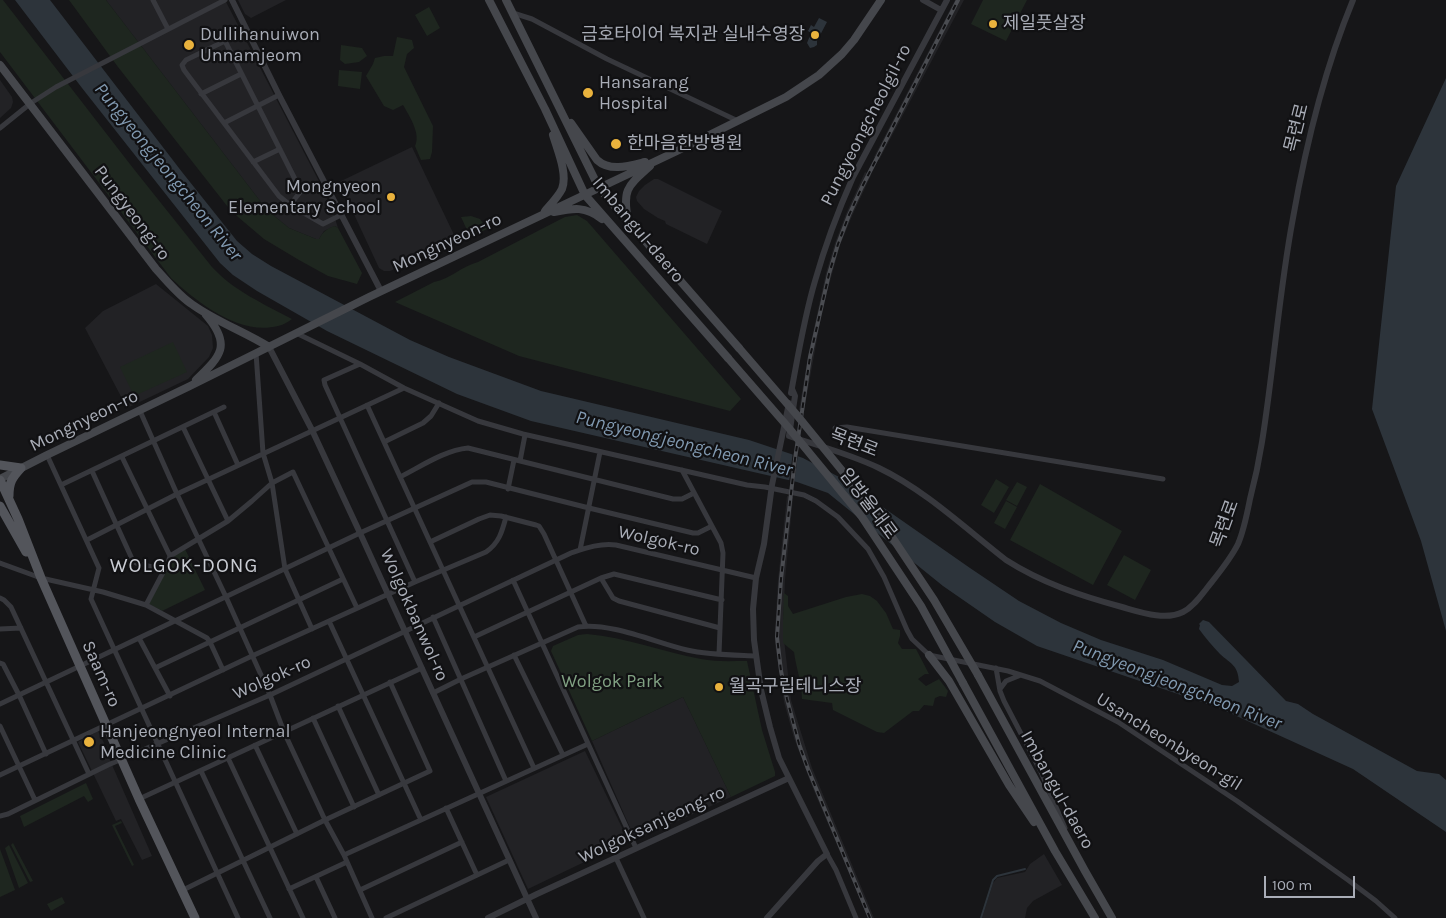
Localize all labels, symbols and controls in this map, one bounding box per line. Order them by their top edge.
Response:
place label: 제일풋살장 [1003,13,1086,35]
marker: 제일풋살장 [987,18,999,30]
place label: Dullihanuiwon Unnamjeom [200,24,320,66]
place label: 금호타이어 복지관 실내수영장 [581,24,805,46]
marker: 금호타이어 복지관 실내수영장 [809,29,821,41]
marker: Dullihanuiwon Unnamjeom [182,38,196,52]
street label: Pungyeongcheolgil-ro [816,41,916,209]
place label: Hansarang Hospital [599,72,689,115]
water label: Pungyeongjeongcheon River [89,78,247,266]
marker: Hansarang Hospital [581,86,595,100]
street label: 목련로 [1281,101,1313,155]
place label: 한마음한방병원 [627,133,743,155]
marker: 한마음한방병원 [609,137,623,151]
street label: Pungyeong-ro [89,161,175,265]
street label: Imbangul-daero [587,173,689,287]
place label: Mongnyeon Elementary School [228,176,381,218]
marker: Mongnyeon Elementary School [385,191,397,203]
street label: Mongnyeon-ro [389,208,505,278]
street label: Mongnyeon-ro [26,385,142,457]
water label: Pungyeongjeongcheon River [573,406,795,482]
street label: 목련로 [827,424,881,462]
street label: 임방울대로 [834,464,902,544]
street label: 목련로 [1206,497,1244,551]
street label: Wolgok-ro [616,521,702,561]
street label: Wolgokbanwol-ro [375,546,453,684]
district label: WOLGOK-DONG [108,554,260,578]
water label: Pungyeongjeongcheon River [1069,635,1285,735]
street label: Saam-ro [77,638,125,710]
street label: Wolgok-ro [230,651,314,705]
park label: Wolgok Park [561,671,663,693]
place label: 월곡구립테니스장 [729,676,861,698]
marker: 월곡구립테니스장 [713,681,725,693]
street label: Usancheonbyeon-gil [1092,688,1246,796]
place label: Hanjeongnyeol Internal Medicine Clinic [100,721,290,764]
street label: Imbangul-daero [1016,727,1098,853]
marker: Hanjeongnyeol Internal Medicine Clinic [82,735,96,749]
street label: Wolgoksanjeong-ro [575,782,729,868]
scale bar [1266,866,1357,898]
text: 100 m [1272,876,1312,894]

